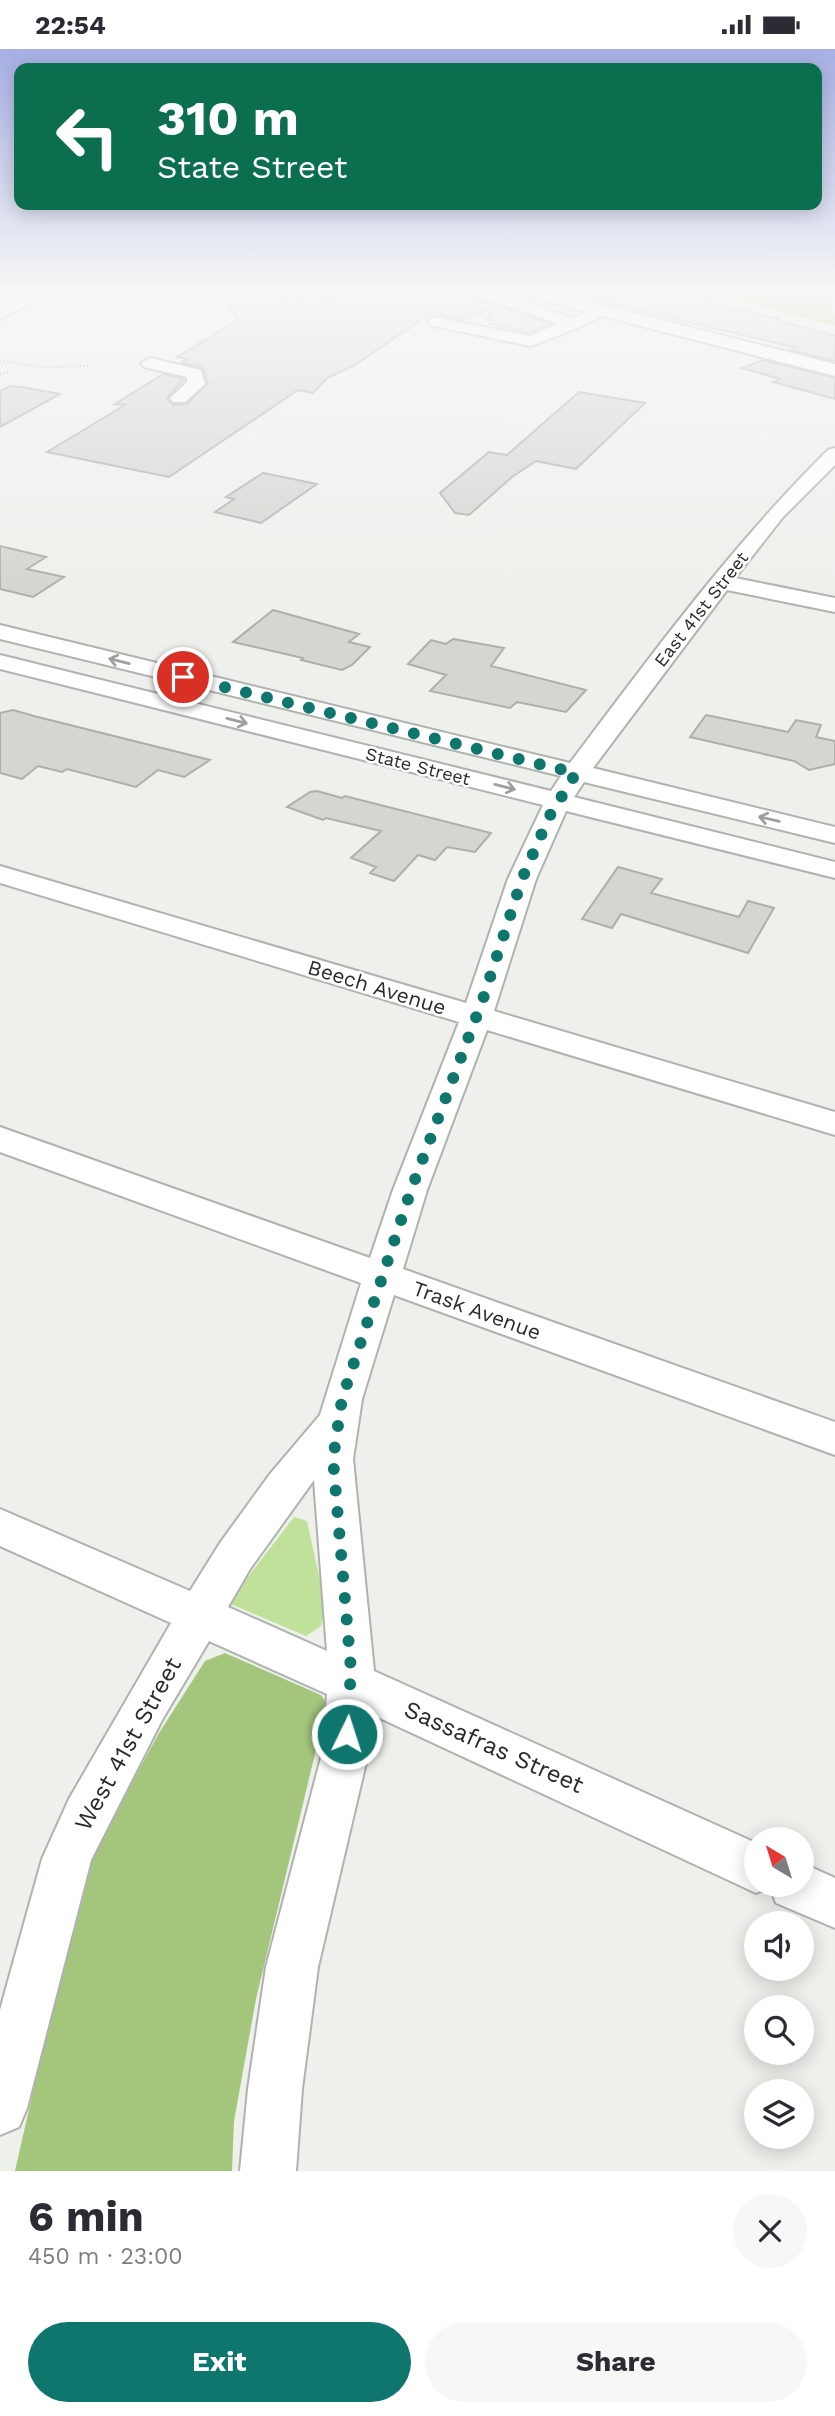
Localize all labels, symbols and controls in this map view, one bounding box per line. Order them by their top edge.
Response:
text: 22:54 [35,10,106,40]
text: 310 m [157,89,299,147]
icon: left [42,91,133,182]
text: State Street [157,148,348,186]
street label: East 41st Street [650,547,753,671]
pin [153,647,213,707]
one-way arrow [108,654,131,667]
icon: arrive [164,658,202,696]
one-way arrow [225,715,248,728]
street label: State Street [363,743,473,789]
one-way arrow [493,781,516,794]
one-way arrow [758,812,781,826]
street label: Beech Avenue [305,954,449,1020]
street label: Trask Avenue [410,1275,544,1345]
street label: West 41st Street [69,1652,187,1836]
street label: Sassafras Street [400,1695,588,1799]
position arrow [310,1697,384,1771]
north arrow [744,1827,814,1897]
map controls [744,1827,814,2149]
button: sound [744,1911,814,1981]
button: search [744,1995,814,2065]
button: layers [744,2079,814,2149]
text: 6 min [28,2192,144,2241]
button: close [733,2194,807,2268]
text: 450 m · 23:00 [28,2243,183,2270]
button: Exit [28,2322,411,2402]
button: Share [425,2322,807,2402]

